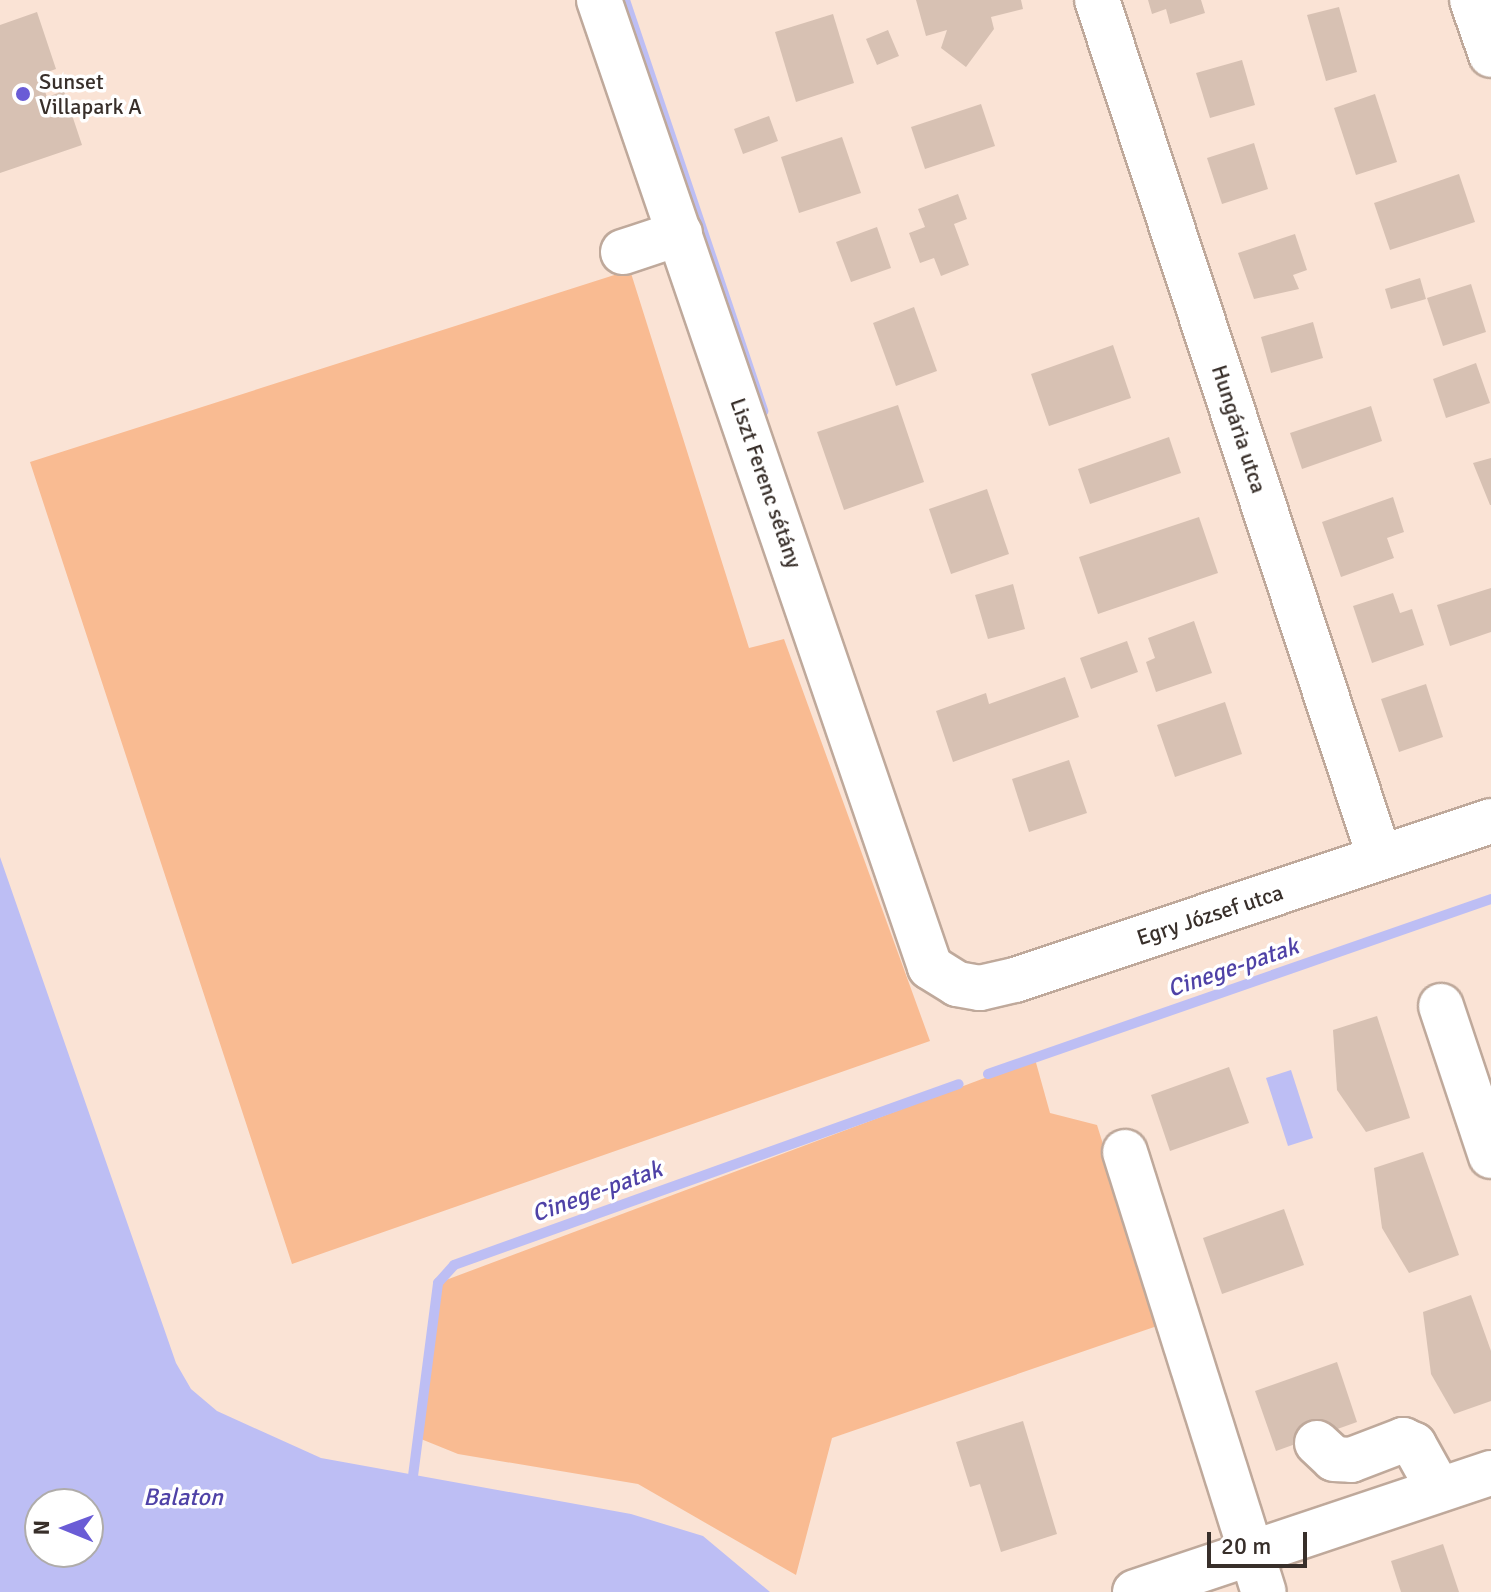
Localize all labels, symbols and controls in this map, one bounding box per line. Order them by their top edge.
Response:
place label: Sunset Villapark A [39,68,142,120]
marker: Sunset Villapark A [14,85,32,103]
street label: Hungária utca [1206,362,1272,496]
street label: Liszt Ferenc sétány [725,394,807,572]
street label: Egry József utca [1133,879,1287,951]
water label: Cinege-patak [1164,932,1302,1004]
water label: Cinege-patak [528,1155,666,1229]
water label: Balaton [143,1484,223,1512]
north arrow [24,1488,104,1568]
scale bar [1211,1516,1311,1566]
text: N [28,1520,55,1535]
text: 20 m [1221,1531,1271,1561]

